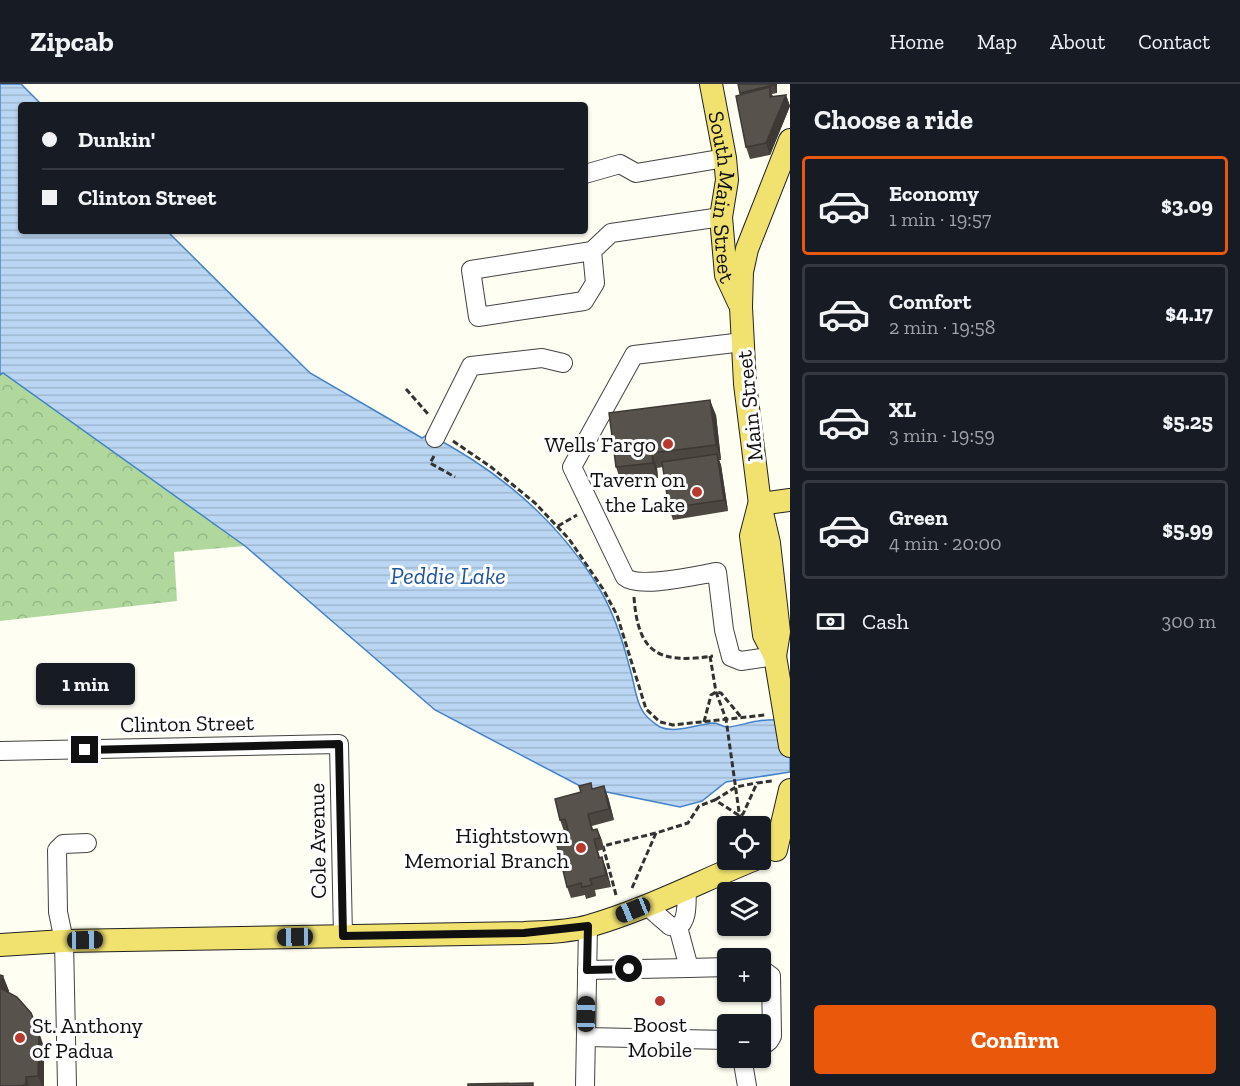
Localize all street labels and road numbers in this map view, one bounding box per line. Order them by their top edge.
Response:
street label: South Main Street [702,109,741,288]
street label: Main Street [730,348,769,463]
street label: Clinton Street [120,709,255,738]
street label: Cole Avenue [303,783,332,899]

